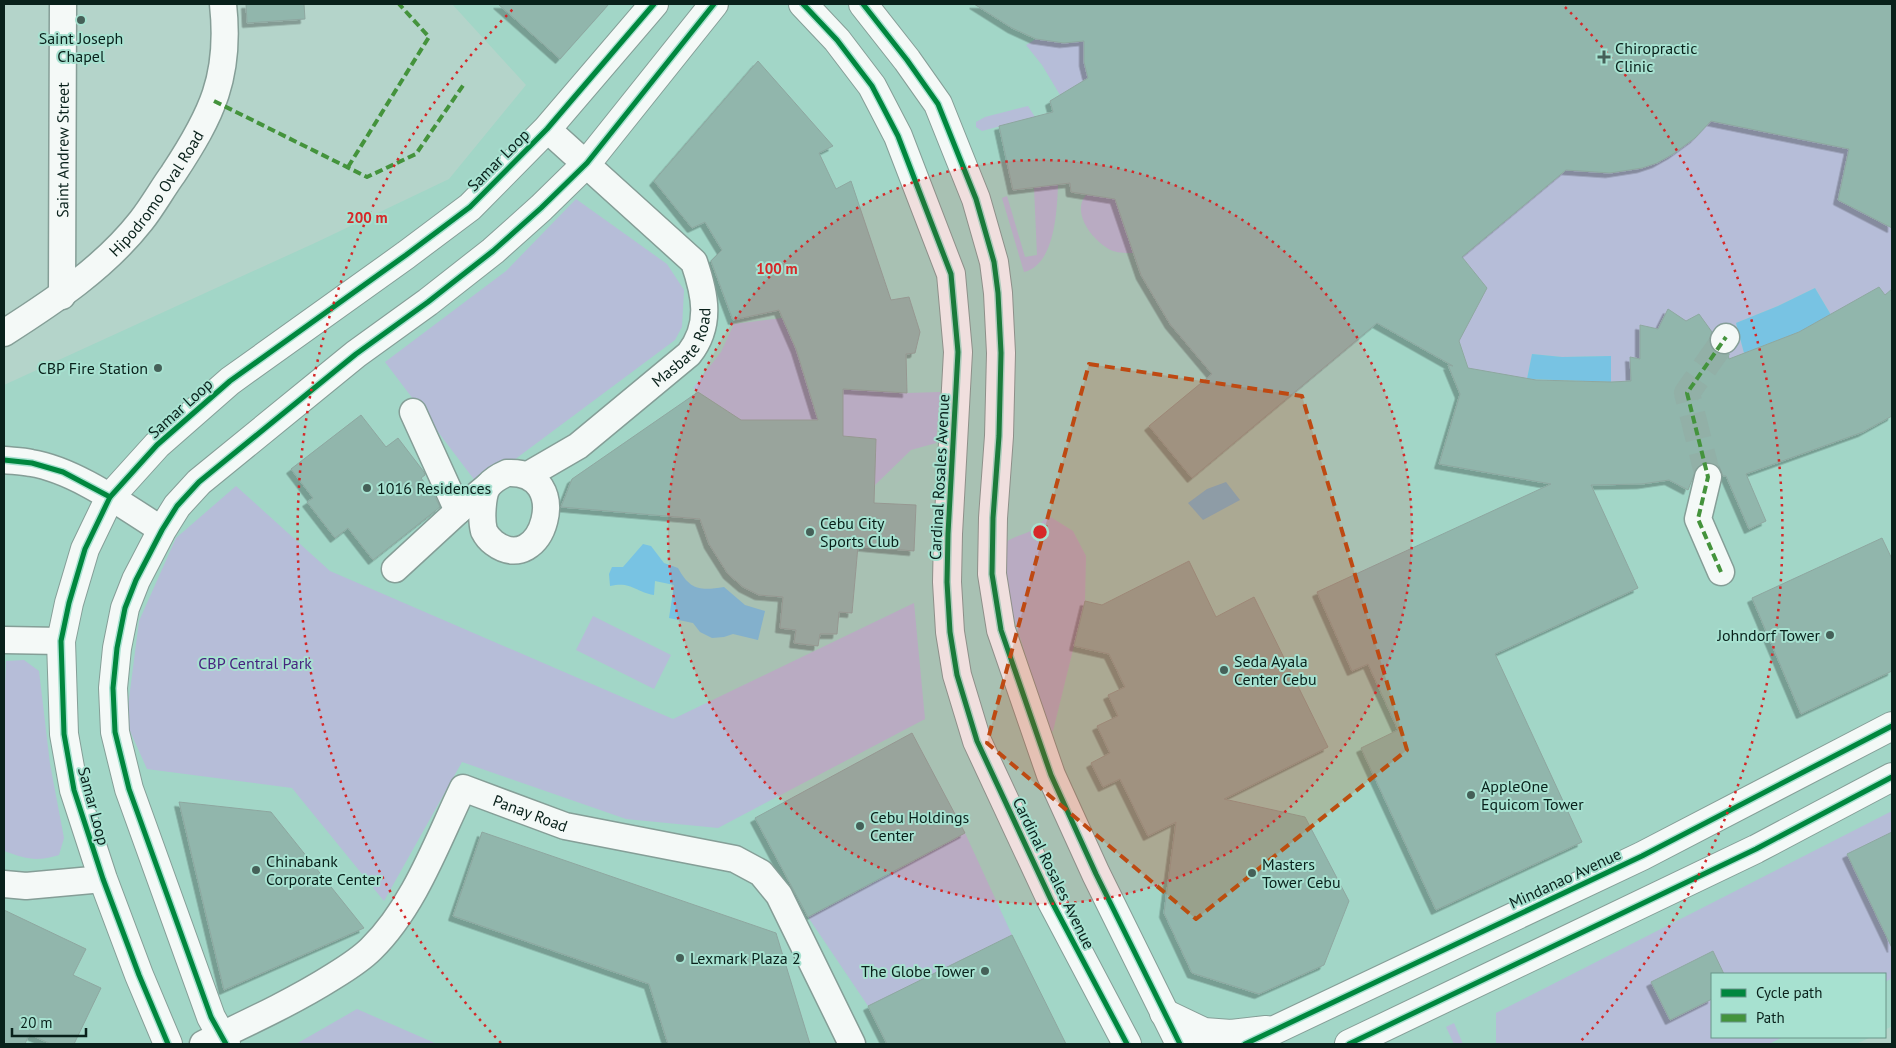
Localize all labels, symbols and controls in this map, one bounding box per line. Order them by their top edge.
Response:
marker: Saint Joseph Chapel [75,14,87,26]
place label: Saint Joseph Chapel [39,28,123,66]
place label: Chiropractic Clinic [1615,38,1697,76]
marker: Chiropractic Clinic [1597,50,1611,64]
street label: Saint Andrew Street [52,82,73,218]
street label: Samar Loop [463,125,533,195]
street label: Hipodromo Oval Road [104,127,208,261]
text: 200 m [346,208,388,227]
text: 100 m [756,259,798,278]
street label: Masbate Road [647,308,714,391]
place label: CBP Fire Station [38,358,148,378]
marker: CBP Fire Station [152,362,164,374]
street label: Samar Loop [144,374,216,442]
street label: Cardinal Rosales Avenue [925,394,953,560]
place label: 1016 Residences [377,478,492,498]
marker: 1016 Residences [361,482,373,494]
place label: Cebu City Sports Club [820,513,899,551]
centre of rings [1031,523,1049,541]
marker: Cebu City Sports Club [804,526,816,538]
place label: Johndorf Tower [1716,625,1821,645]
marker: Johndorf Tower [1824,629,1836,641]
place label: Seda Ayala Center Cebu [1234,651,1317,689]
park label: CBP Central Park [198,653,312,673]
marker: Seda Ayala Center Cebu [1218,664,1230,676]
street label: Samar Loop [74,765,114,847]
place label: AppleOne Equicom Tower [1481,776,1584,814]
marker: AppleOne Equicom Tower [1465,789,1477,801]
street label: Panay Road [490,790,570,836]
street label: Cardinal Rosales Avenue [1009,794,1099,952]
place label: Cebu Holdings Center [870,807,969,845]
marker: Cebu Holdings Center [854,820,866,832]
street label: Mindanao Avenue [1506,843,1624,913]
place label: Chinabank Corporate Center [266,851,382,889]
place label: Masters Tower Cebu [1262,854,1341,892]
marker: Chinabank Corporate Center [250,864,262,876]
marker: Masters Tower Cebu [1246,867,1258,879]
place label: Lexmark Plaza 2 [690,948,801,968]
marker: Lexmark Plaza 2 [674,952,686,964]
place label: The Globe Tower [861,961,976,981]
marker: The Globe Tower [979,965,991,977]
legend [1711,973,1886,1038]
text: Cycle path [1756,983,1822,1002]
scale bar [12,1006,86,1038]
text: Path [1756,1008,1785,1027]
text: 20 m [20,1013,53,1032]

